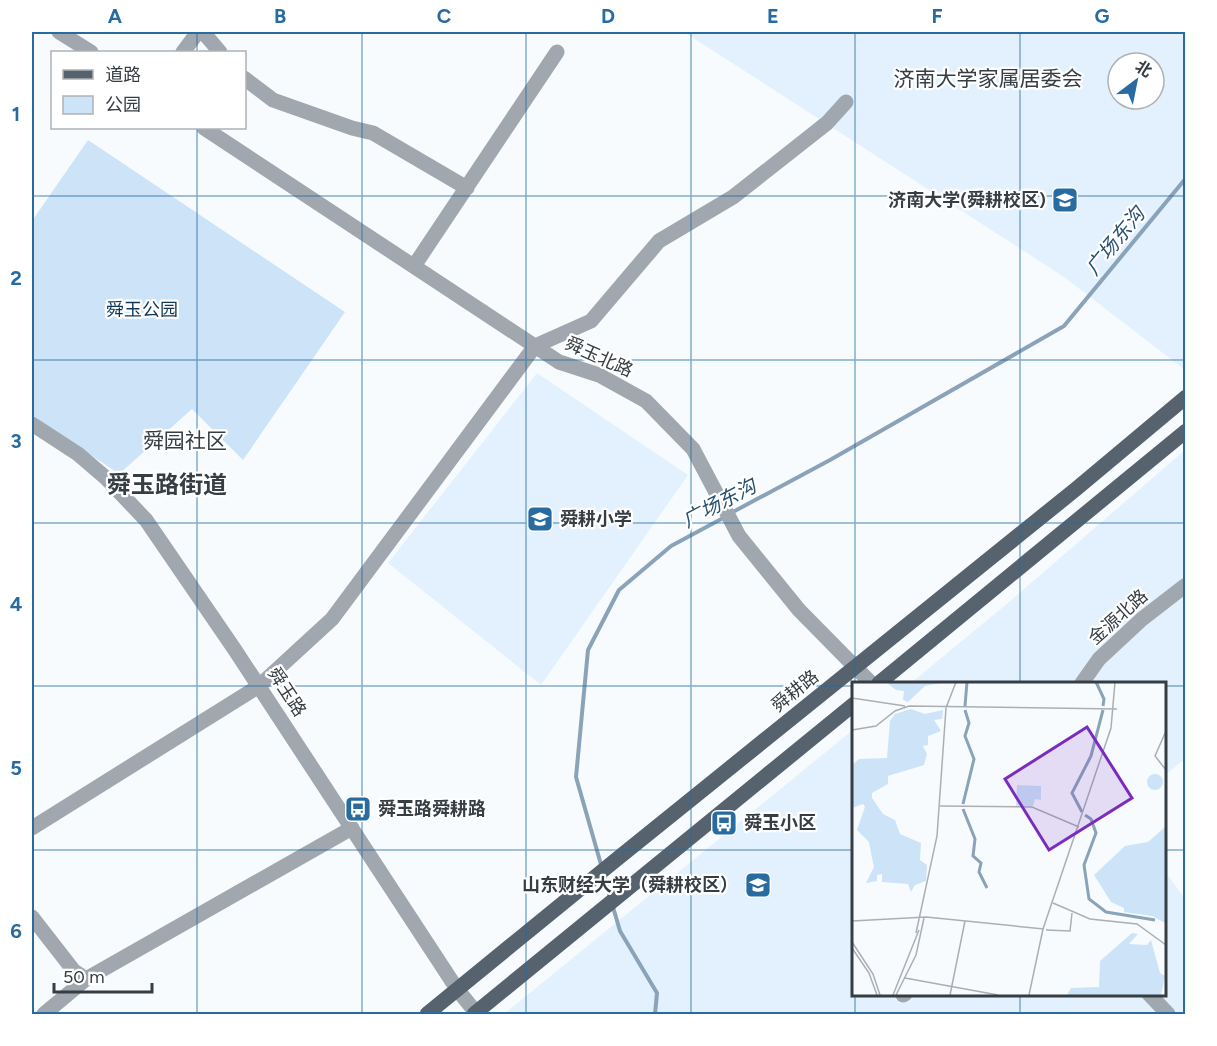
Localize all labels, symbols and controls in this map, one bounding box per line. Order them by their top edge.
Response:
text: A [108,4,123,28]
text: B [274,4,286,28]
text: C [437,4,451,28]
text: D [601,4,615,28]
text: E [767,4,779,28]
text: F [931,4,943,28]
text: G [1095,4,1110,28]
legend [51,51,246,129]
north arrow [1106,51,1166,111]
text: 北 [1132,56,1156,81]
text: 道路 [105,64,141,86]
district label: 济南大学家属居委会 [894,66,1083,91]
text: 公园 [105,94,141,116]
text: 1 [12,102,20,126]
school or university icon: 济南大学(舜耕校区) [1050,185,1080,215]
place label: 济南大学(舜耕校区) [888,189,1046,211]
water label: 广场东沟 [1081,201,1151,280]
text: 2 [10,266,22,290]
park label: 舜玉公园 [106,299,178,321]
street label: 舜玉北路 [562,332,636,382]
district label: 舜园社区 [143,428,227,453]
text: 3 [10,429,22,453]
district label: 舜玉路街道 [107,470,227,499]
water label: 广场东沟 [678,473,762,532]
school or university icon: 舜耕小学 [525,504,555,534]
place label: 舜耕小学 [560,508,632,530]
street label: 金源北路 [1084,585,1152,649]
text: 4 [10,592,23,616]
street label: 舜玉路 [263,663,311,721]
street label: 舜耕路 [767,665,823,717]
inset map [852,682,1166,995]
text: 5 [10,756,22,780]
bus stop icon: 舜玉路舜耕路 [343,794,373,824]
place label: 舜玉路舜耕路 [378,798,486,820]
bus stop icon: 舜玉小区 [709,808,739,838]
place label: 舜玉小区 [744,812,816,834]
school or university icon: 山东财经大学（舜耕校区） [743,870,773,900]
place label: 山东财经大学（舜耕校区） [522,874,738,896]
text: 6 [10,919,22,943]
scale bar [54,956,152,994]
text: 50 m [63,966,105,988]

